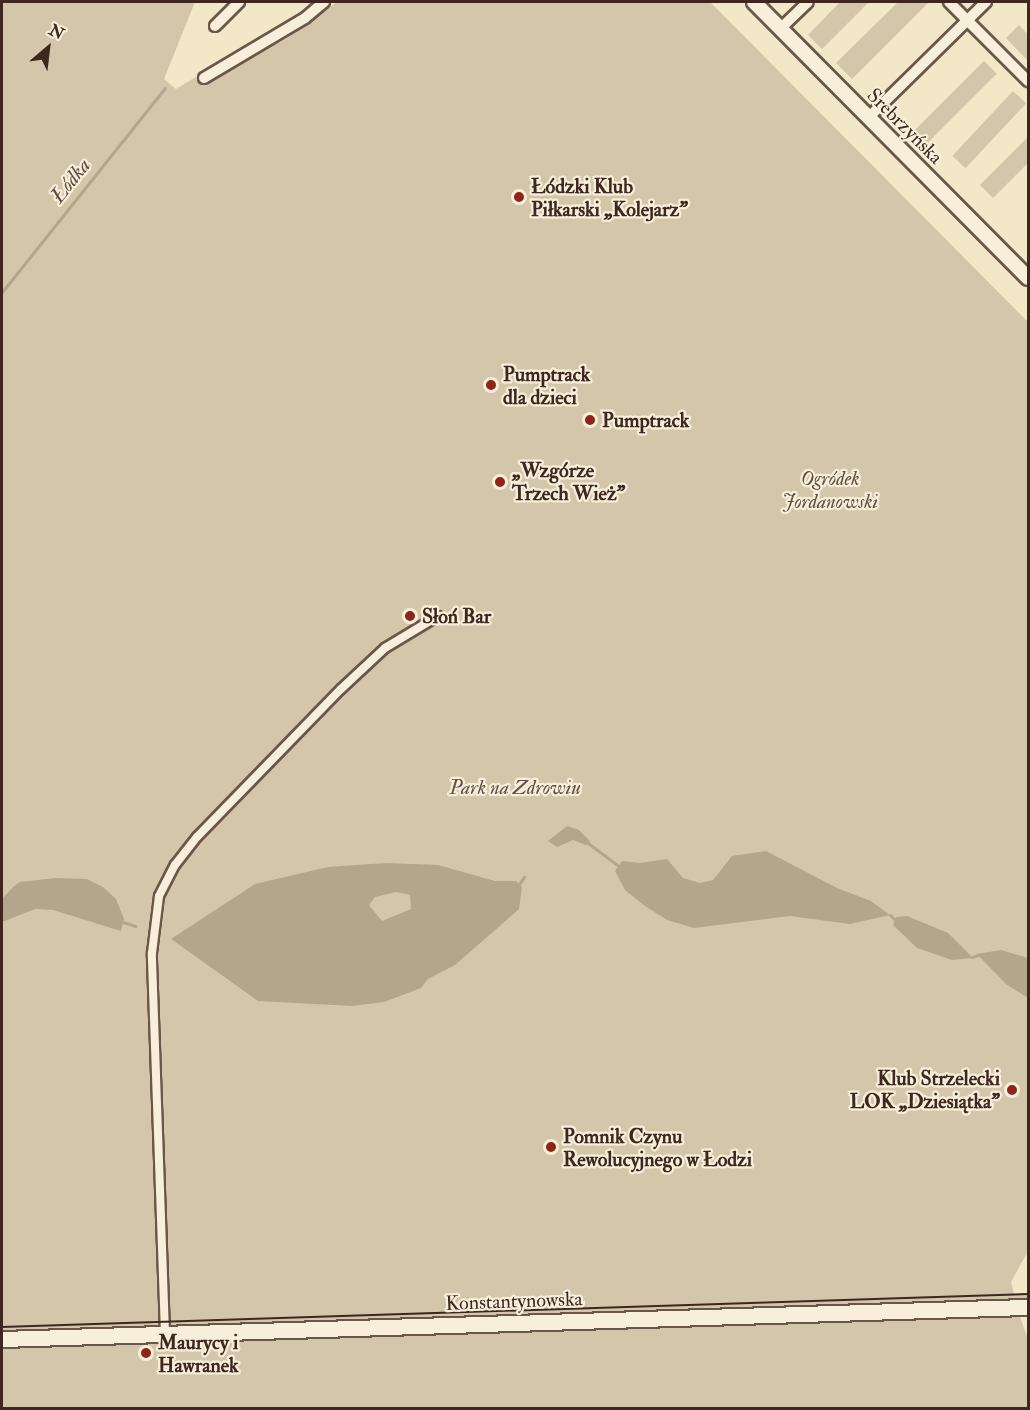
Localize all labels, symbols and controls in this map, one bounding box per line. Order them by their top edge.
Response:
north arrow [18,18,78,78]
text: N [45,20,67,44]
street label: Srebrzyńska [862,83,948,169]
water label: Łódka [45,154,97,208]
place label: Łódzki Klub Piłkarski „Kolejarz” [531,174,688,221]
marker: Łódzki Klub Piłkarski „Kolejarz” [512,190,526,204]
place label: Pumptrack dla dzieci [503,362,590,409]
marker: Pumptrack dla dzieci [484,378,498,392]
place label: Pumptrack [602,408,689,432]
marker: Pumptrack [583,413,597,427]
place label: „Wzgórze Trzech Wież” [512,458,625,505]
park label: Ogródek Jordanowski [782,466,878,513]
marker: „Wzgórze Trzech Wież” [493,475,507,489]
place label: Słoń Bar [422,604,491,628]
marker: Słoń Bar [403,609,417,623]
park label: Park na Zdrowiu [449,775,581,799]
place label: Klub Strzelecki LOK „Dziesiątka” [850,1066,1000,1113]
marker: Klub Strzelecki LOK „Dziesiątka” [1005,1083,1019,1097]
place label: Pomnik Czynu Rewolucyjnego w Łodzi [563,1124,752,1171]
marker: Pomnik Czynu Rewolucyjnego w Łodzi [544,1140,558,1154]
street label: Konstantynowska [445,1287,583,1315]
place label: Maurycy i Hawranek [158,1330,239,1377]
marker: Maurycy i Hawranek [139,1346,153,1360]

